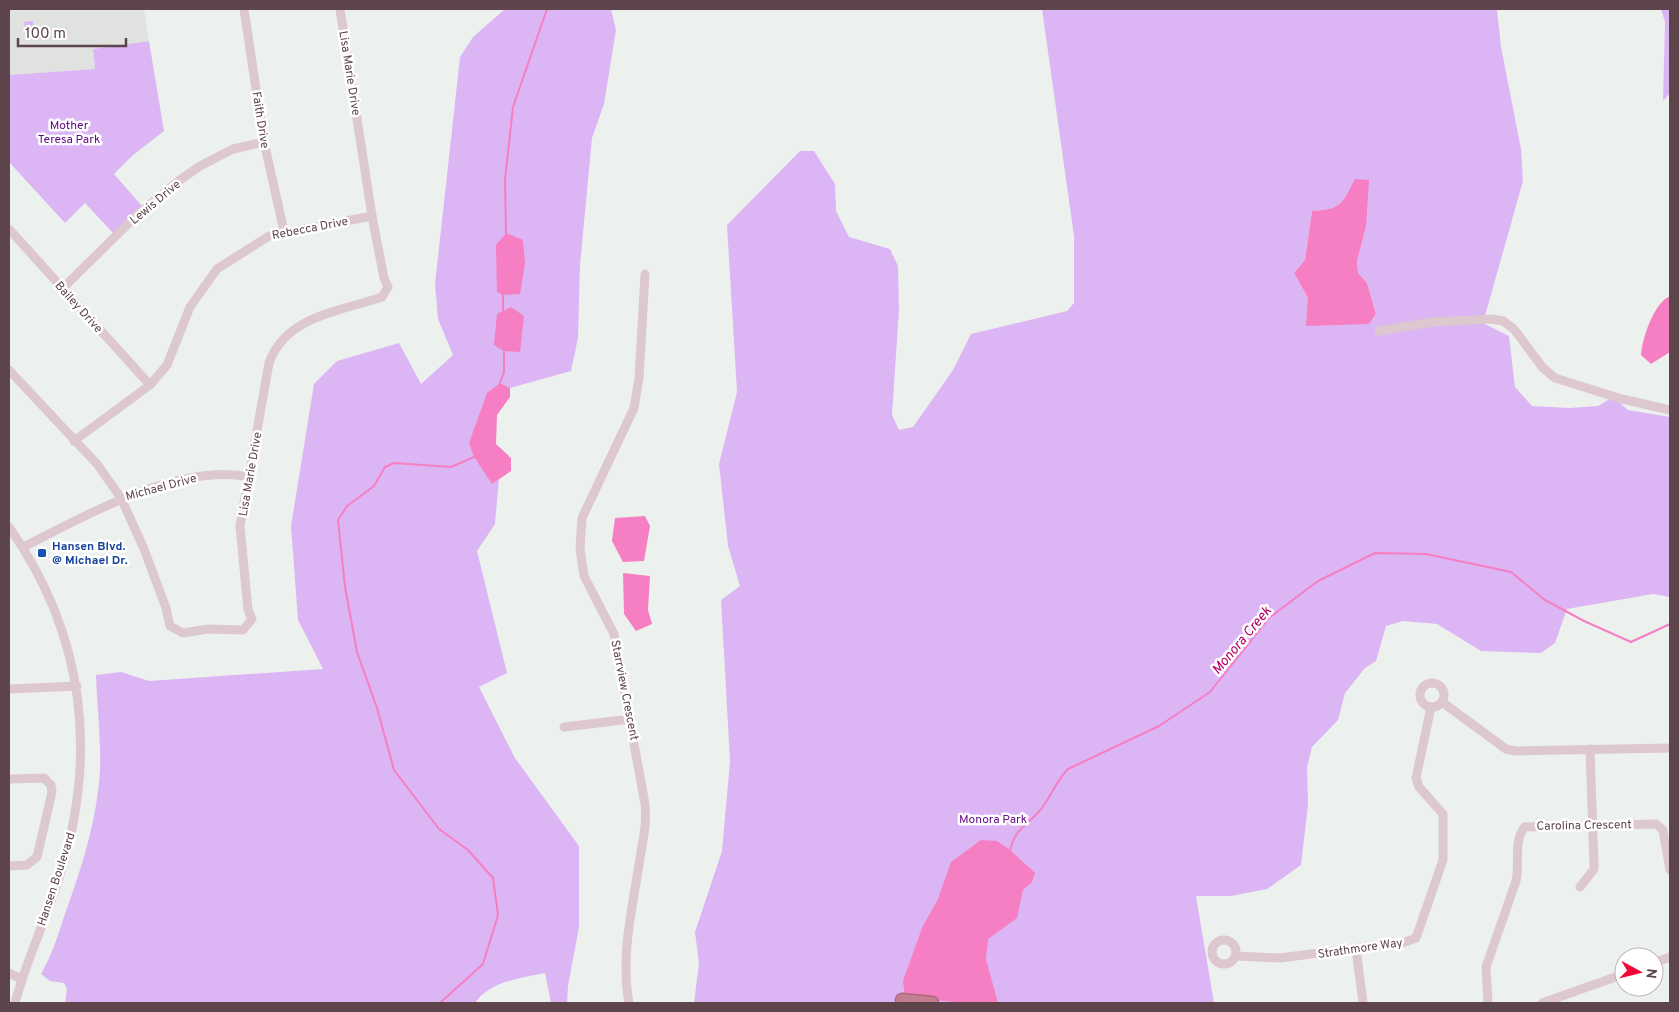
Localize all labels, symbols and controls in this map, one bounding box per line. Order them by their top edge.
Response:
scale bar [18,15,125,47]
text: 100 m [25,25,66,44]
street label: Lisa Marie Drive [334,30,364,117]
street label: Faith Drive [248,91,272,150]
park label: Mother Teresa Park [38,118,100,148]
street label: Lewis Drive [127,177,184,229]
street label: Rebecca Drive [271,214,350,244]
street label: Bailey Drive [51,278,106,337]
street label: Lisa Marie Drive [236,431,266,518]
street label: Michael Drive [124,471,199,505]
place label: Hansen Blvd. @ Michael Dr. [52,539,128,569]
marker: Hansen Blvd. @ Michael Dr. [36,547,48,559]
water label: Monora Creek [1209,603,1276,679]
street label: Starrview Crescent [606,639,642,742]
park label: Monora Park [959,812,1027,828]
street label: Carolina Crescent [1536,817,1632,835]
street label: Hansen Boulevard [34,831,80,928]
street label: Strathmore Way [1317,935,1404,963]
north arrow [1614,947,1664,997]
text: N [1641,967,1659,979]

